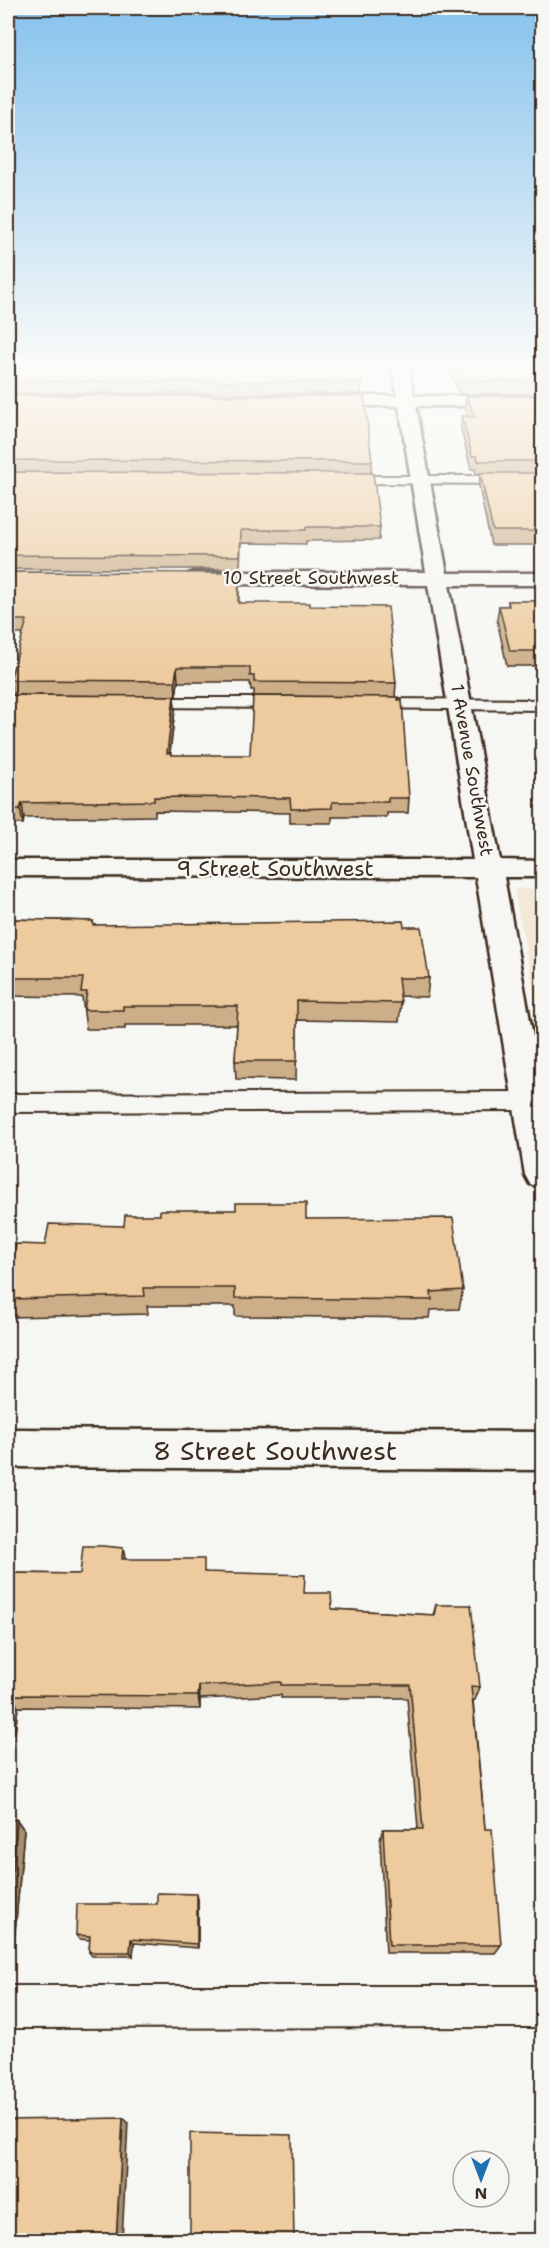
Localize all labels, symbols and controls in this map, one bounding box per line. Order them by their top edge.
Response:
street label: 10 Street Southwest [223,566,399,590]
street label: 1 Avenue Southwest [445,682,499,858]
street label: 9 Street Southwest [176,855,374,883]
street label: 8 Street Southwest [153,1433,397,1468]
north arrow [451,2149,511,2209]
text: N [475,2183,487,2204]

